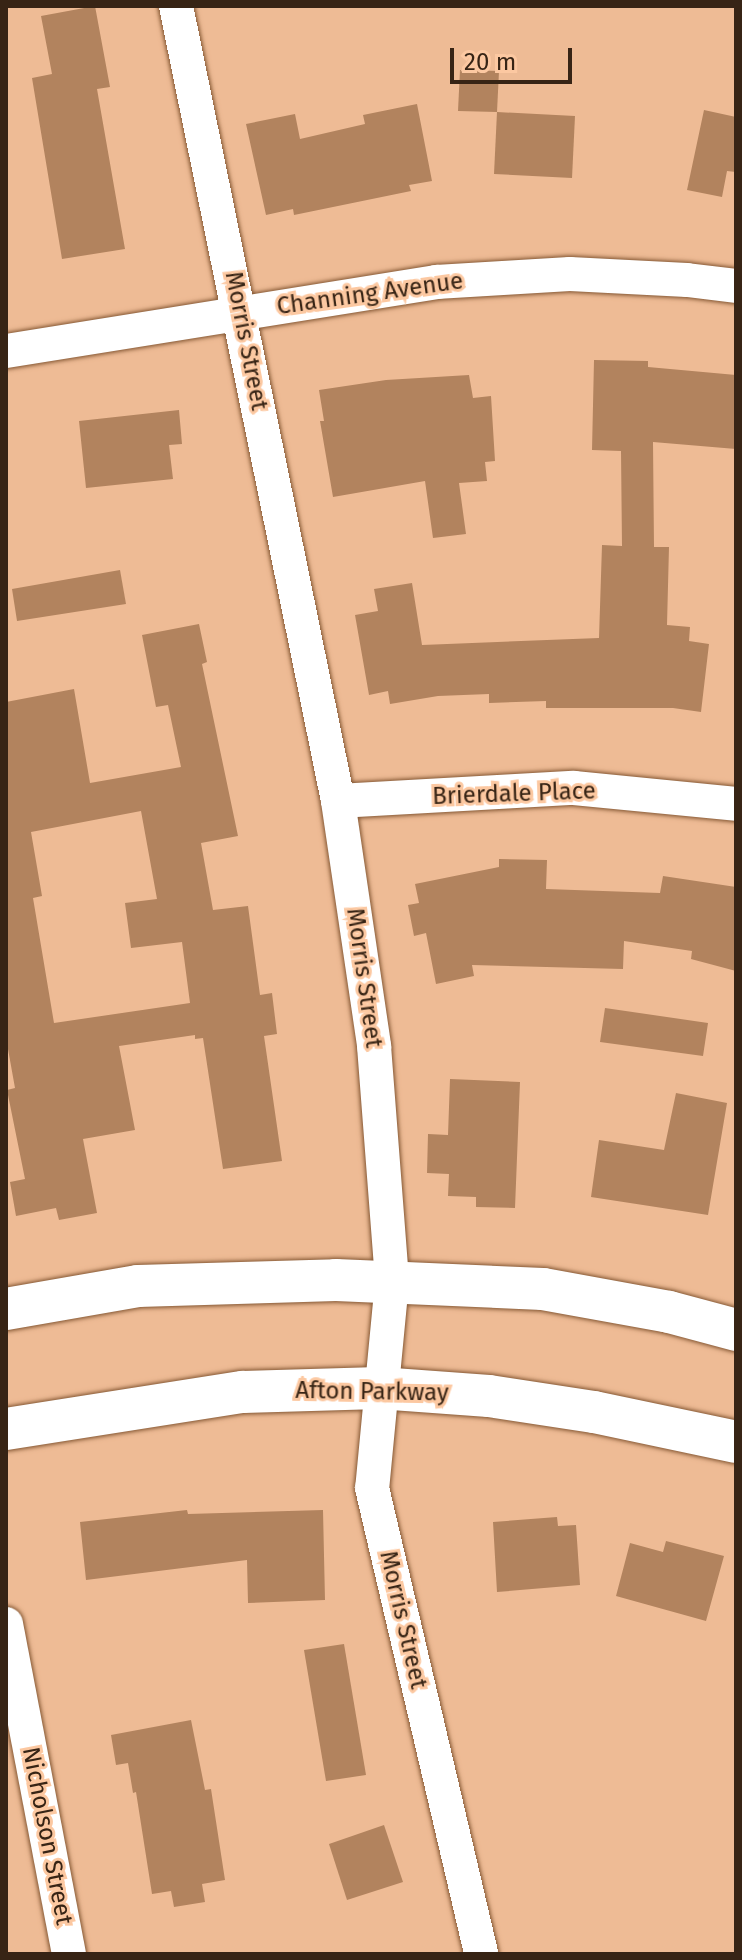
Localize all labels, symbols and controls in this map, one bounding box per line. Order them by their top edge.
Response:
scale bar [454,32,576,82]
text: 20 m [464,48,516,76]
street label: Channing Avenue [275,267,465,321]
street label: Morris Street [218,269,274,413]
street label: Brierdale Place [432,777,596,811]
street label: Morris Street [340,906,388,1050]
street label: Afton Parkway [295,1376,449,1408]
street label: Morris Street [373,1548,433,1692]
street label: Nicholson Street [16,1745,78,1927]

